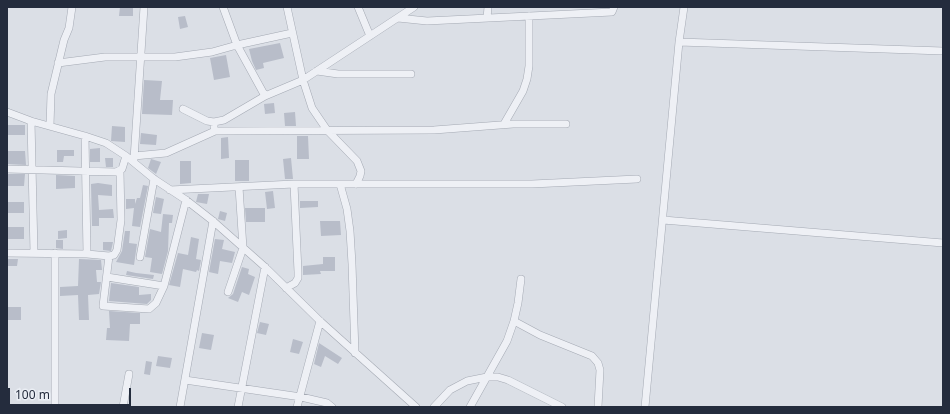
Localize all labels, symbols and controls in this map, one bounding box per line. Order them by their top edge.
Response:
scale bar [10,380,133,406]
text: 100 m [15,386,50,403]

